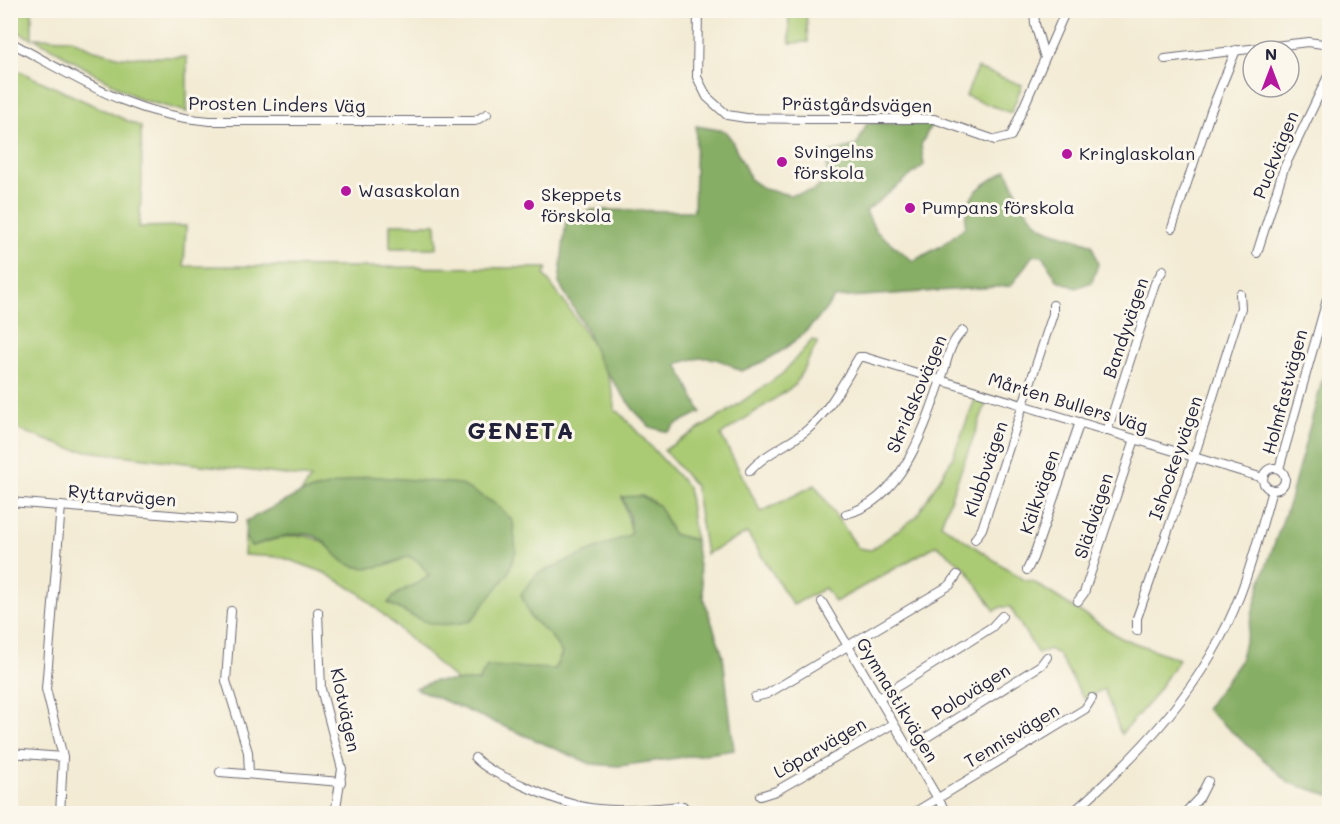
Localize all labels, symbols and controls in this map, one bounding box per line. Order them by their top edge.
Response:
north arrow [1241,39,1301,99]
text: N [1265,43,1277,64]
street label: Prosten Linders Väg [188,90,366,118]
street label: Prästgårdsvägen [782,91,932,117]
street label: Puckvägen [1247,107,1304,202]
place label: Svingelns förskola [794,139,874,184]
place label: Kringlaskolan [1079,141,1195,165]
marker: Kringlaskolan [1060,147,1074,161]
marker: Svingelns förskola [775,155,789,169]
place label: Wasaskolan [358,178,460,202]
place label: Skeppets förskola [541,182,622,227]
marker: Wasaskolan [339,184,353,198]
place label: Pumpans förskola [922,195,1075,219]
marker: Skeppets förskola [522,198,536,212]
marker: Pumpans förskola [903,201,917,215]
street label: Bandyvägen [1097,274,1153,381]
street label: Holmfastvägen [1256,326,1312,457]
street label: Skridskovägen [880,331,952,456]
street label: Mårten Bullers Väg [985,366,1151,438]
street label: Ishockeyvägen [1143,392,1208,523]
district label: GENETA [467,414,575,445]
street label: Klubbvägen [957,418,1013,520]
street label: Kälkvägen [1013,446,1065,537]
street label: Slädvägen [1068,470,1118,562]
street label: Ryttarvägen [67,478,177,512]
street label: Gymnastikvägen [851,633,945,766]
street label: Polovägen [927,658,1014,725]
street label: Klotvägen [325,665,367,754]
street label: Tennisvägen [959,697,1063,773]
street label: Löparvägen [769,711,870,783]

